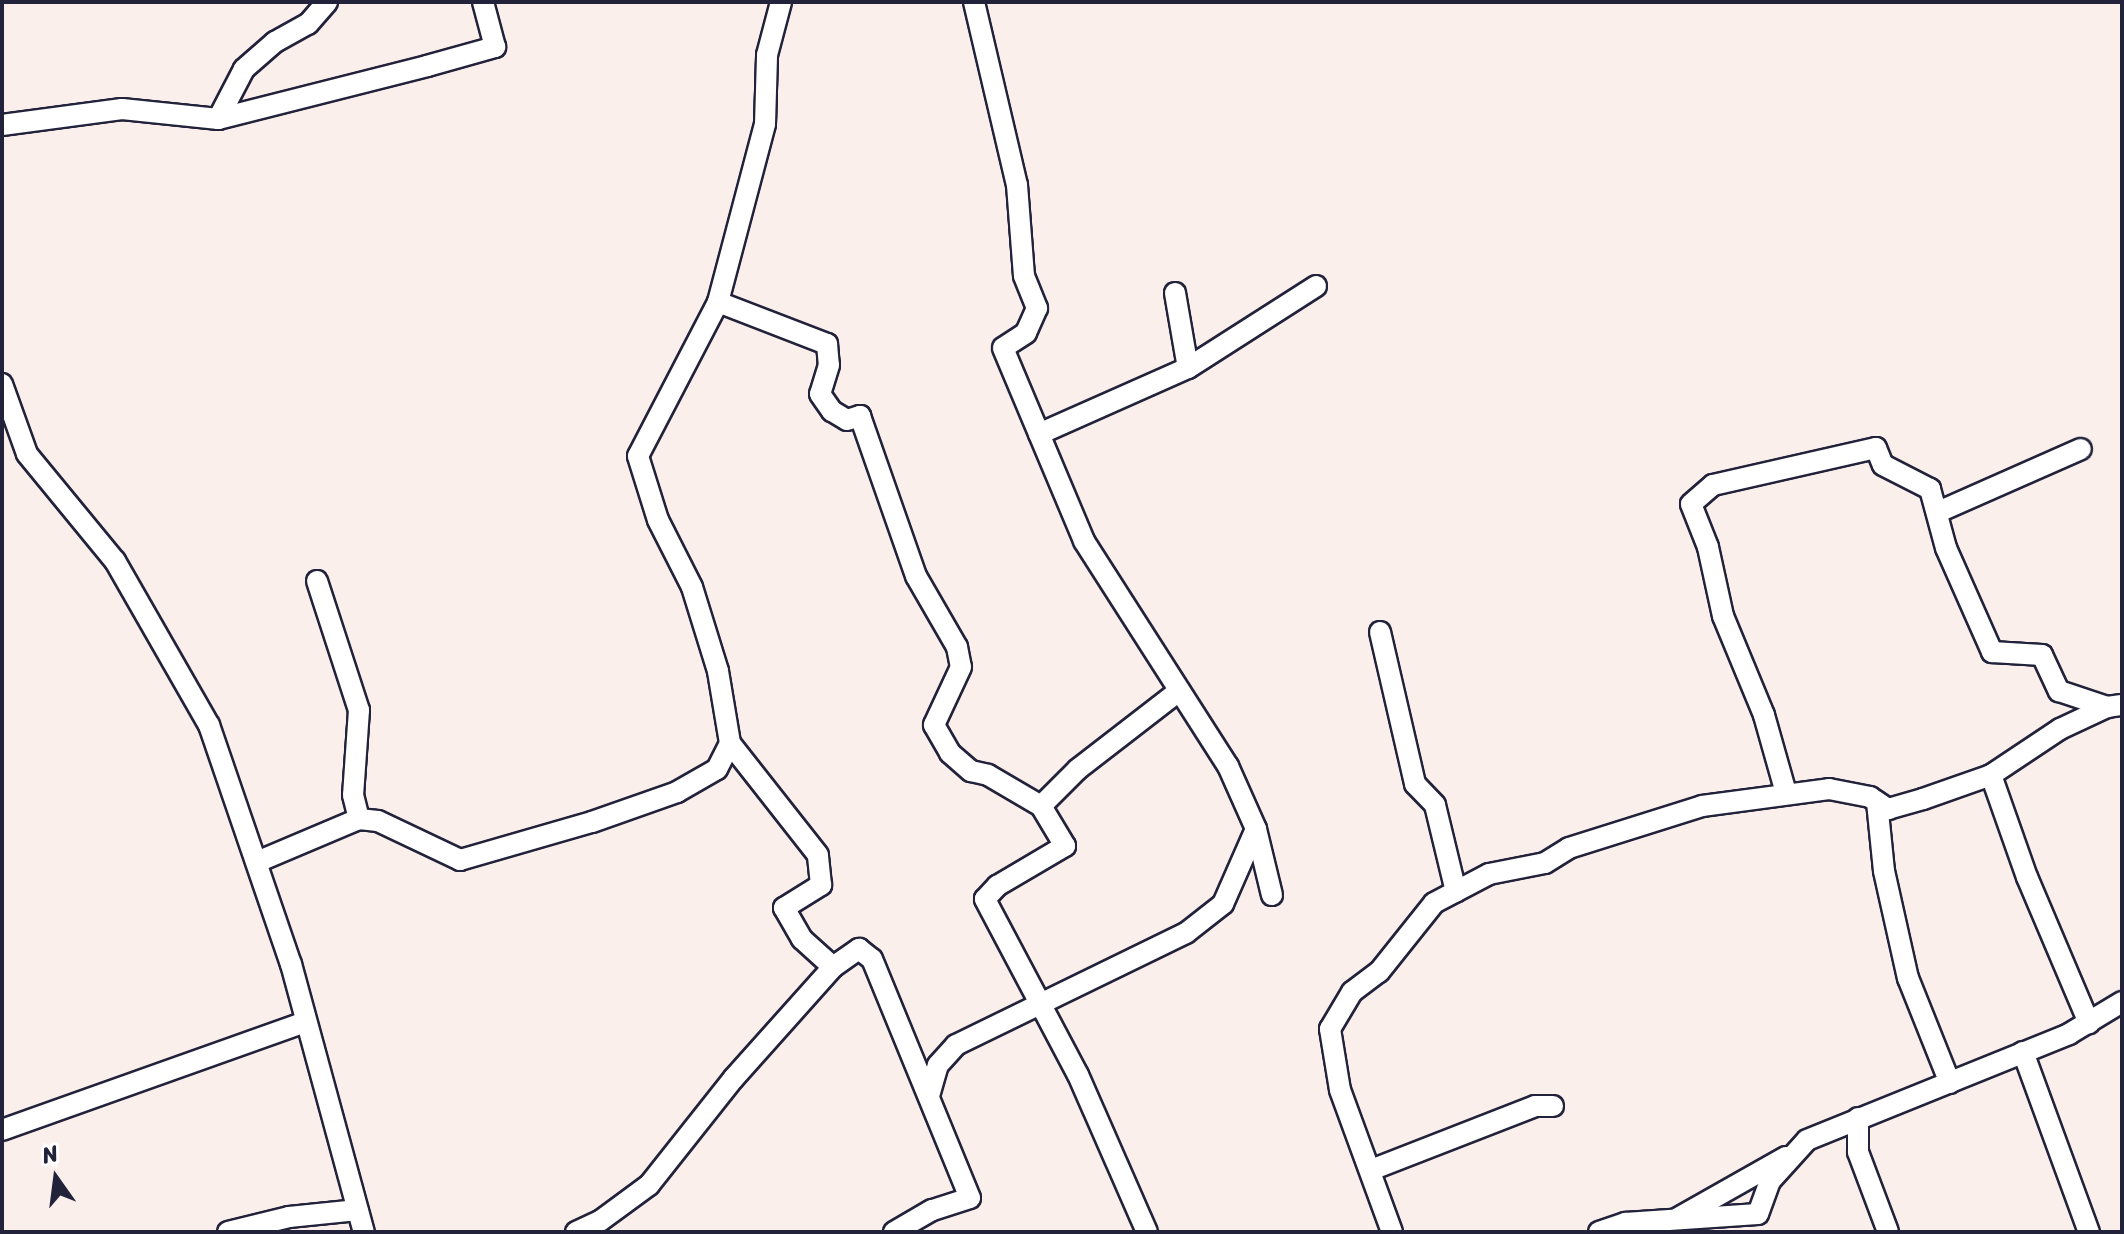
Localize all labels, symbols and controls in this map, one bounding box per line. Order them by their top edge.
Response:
text: N [38,1133,62,1175]
north arrow [16,1138,96,1218]

